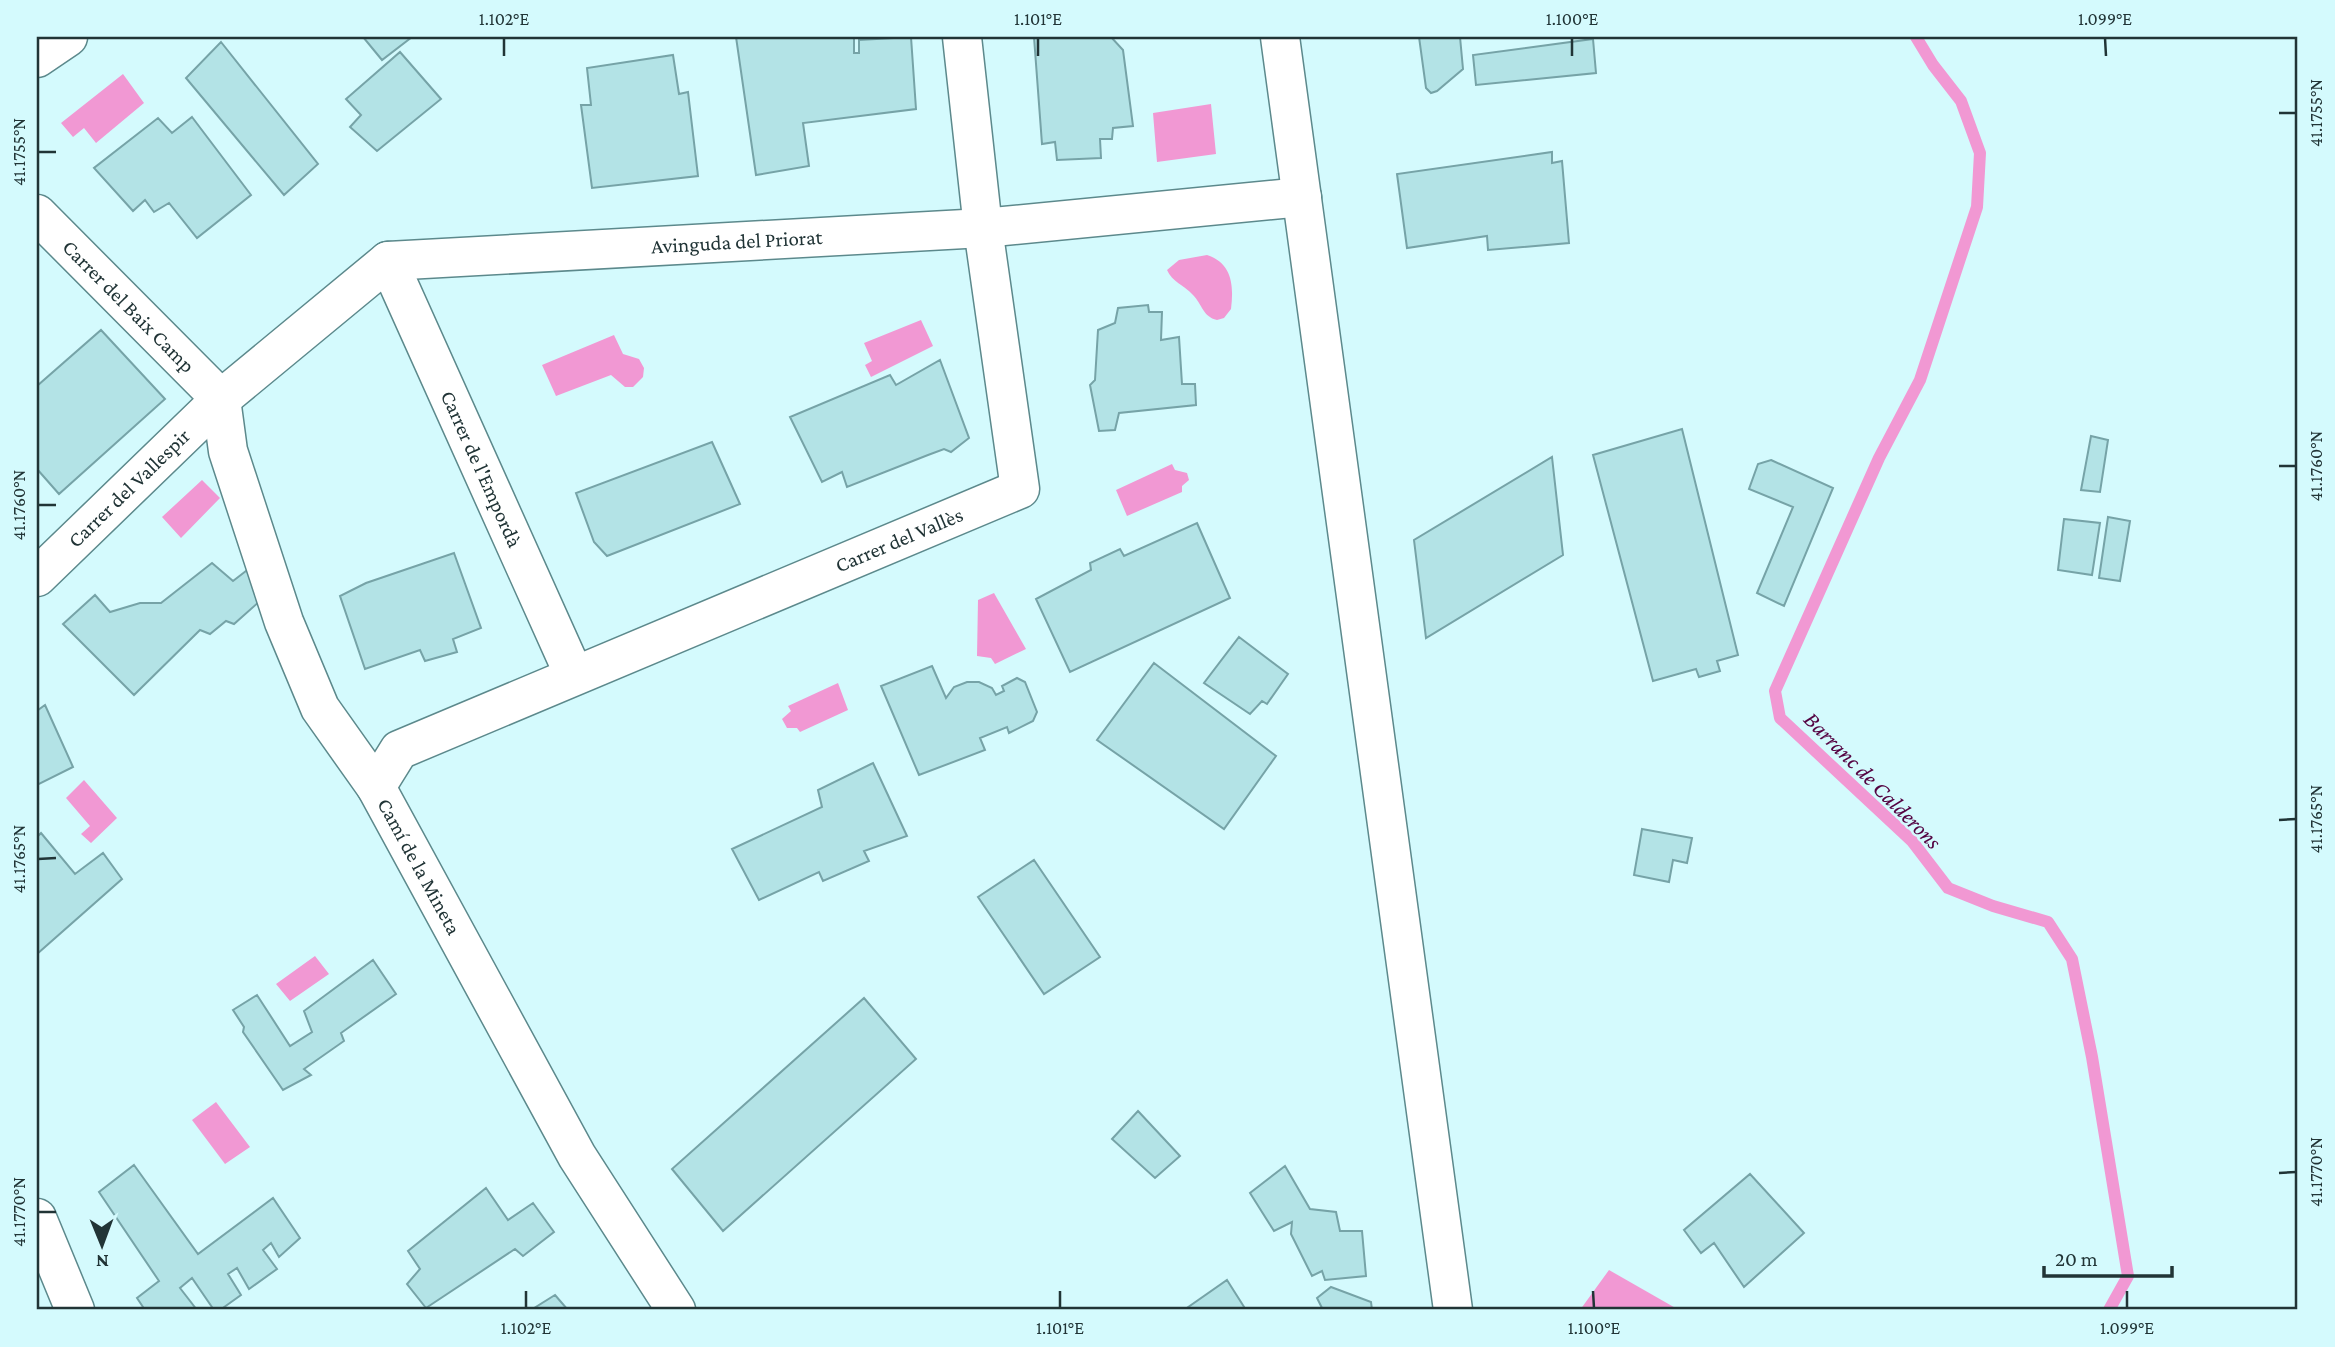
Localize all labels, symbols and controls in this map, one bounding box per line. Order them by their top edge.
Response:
text: 1.102°E [479,9,529,29]
text: 1.101°E [1014,9,1062,29]
text: 1.100°E [1546,9,1598,29]
text: 1.099°E [2078,9,2132,29]
text: 41.1755°N [2306,79,2326,147]
text: 41.1755°N [9,118,29,186]
street label: Avinguda del Priorat [651,225,824,258]
street label: Carrer del Baix Camp [58,235,200,378]
street label: Carrer de l'Empordà [436,387,527,551]
street label: Carrer del Vallespir [63,423,195,552]
text: 41.1760°N [2306,430,2326,501]
text: 41.1760°N [9,469,29,540]
street label: Carrer del Vallès [832,502,967,577]
water label: Barranc de Calderons [1799,706,1948,855]
text: 41.1765°N [2306,784,2326,853]
street label: Camí de la Mineta [372,794,466,939]
text: 41.1765°N [9,824,29,893]
text: 41.1770°N [2306,1137,2326,1207]
text: 41.1770°N [9,1177,29,1247]
north arrow [66,1210,136,1280]
scale bar [2044,1235,2172,1279]
text: 20 m [2055,1247,2098,1271]
text: N [96,1251,109,1272]
text: 1.102°E [501,1318,551,1338]
text: 1.101°E [1036,1318,1084,1338]
text: 1.100°E [1568,1318,1620,1338]
text: 1.099°E [2100,1318,2154,1338]

